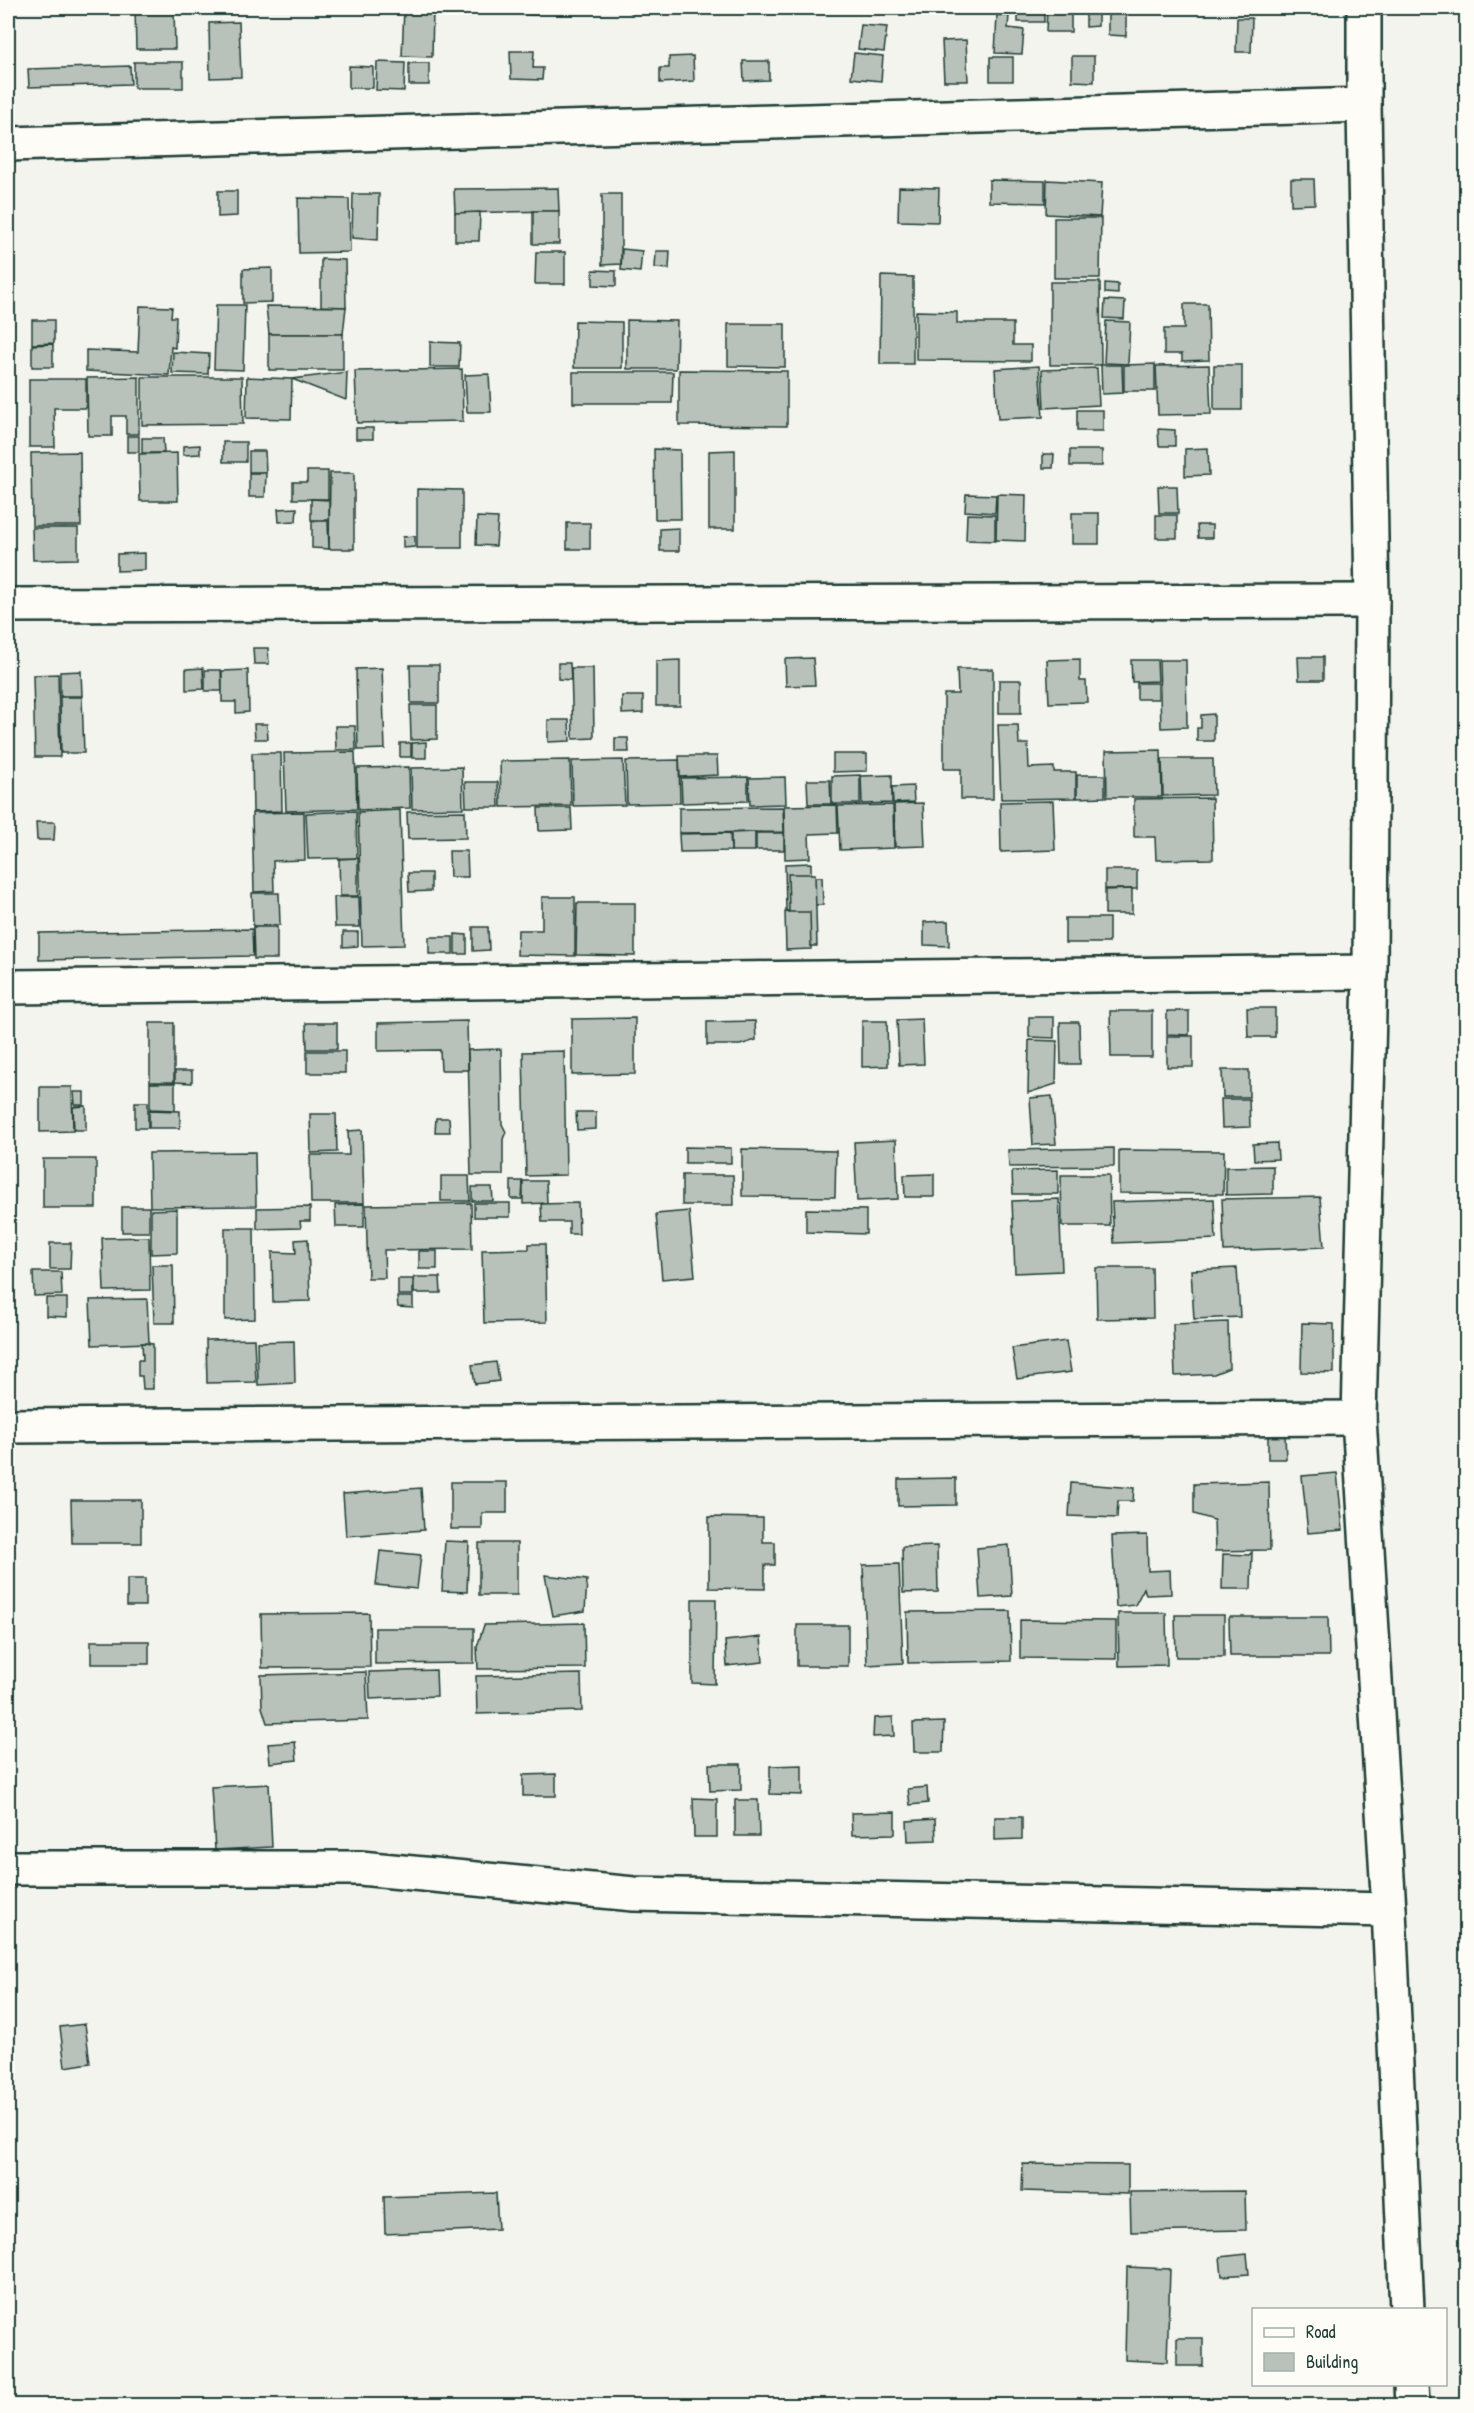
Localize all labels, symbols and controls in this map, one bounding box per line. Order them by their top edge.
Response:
legend [1252,2308,1447,2386]
text: Road [1306,2319,1336,2344]
text: Building [1306,2349,1358,2374]

